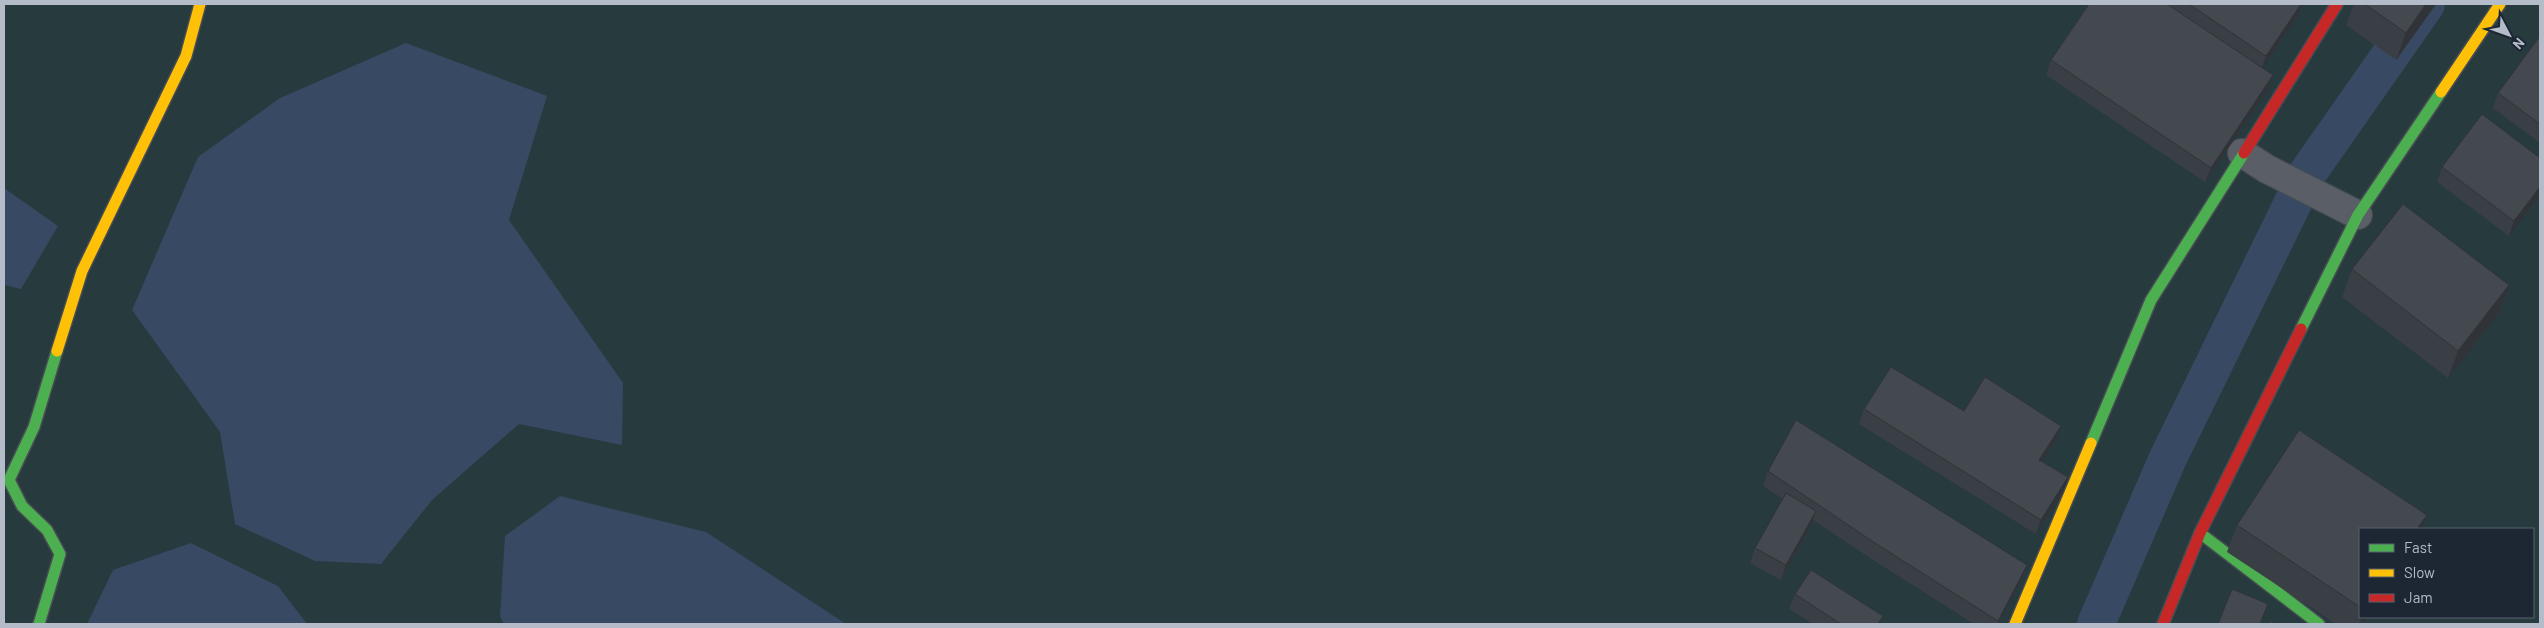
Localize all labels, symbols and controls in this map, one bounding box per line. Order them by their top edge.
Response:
north arrow [2484,10,2534,60]
text: N [2510,35,2529,53]
legend [2359,528,2534,618]
text: Fast [2404,538,2432,556]
text: Slow [2404,563,2435,581]
text: Jam [2404,588,2433,606]

